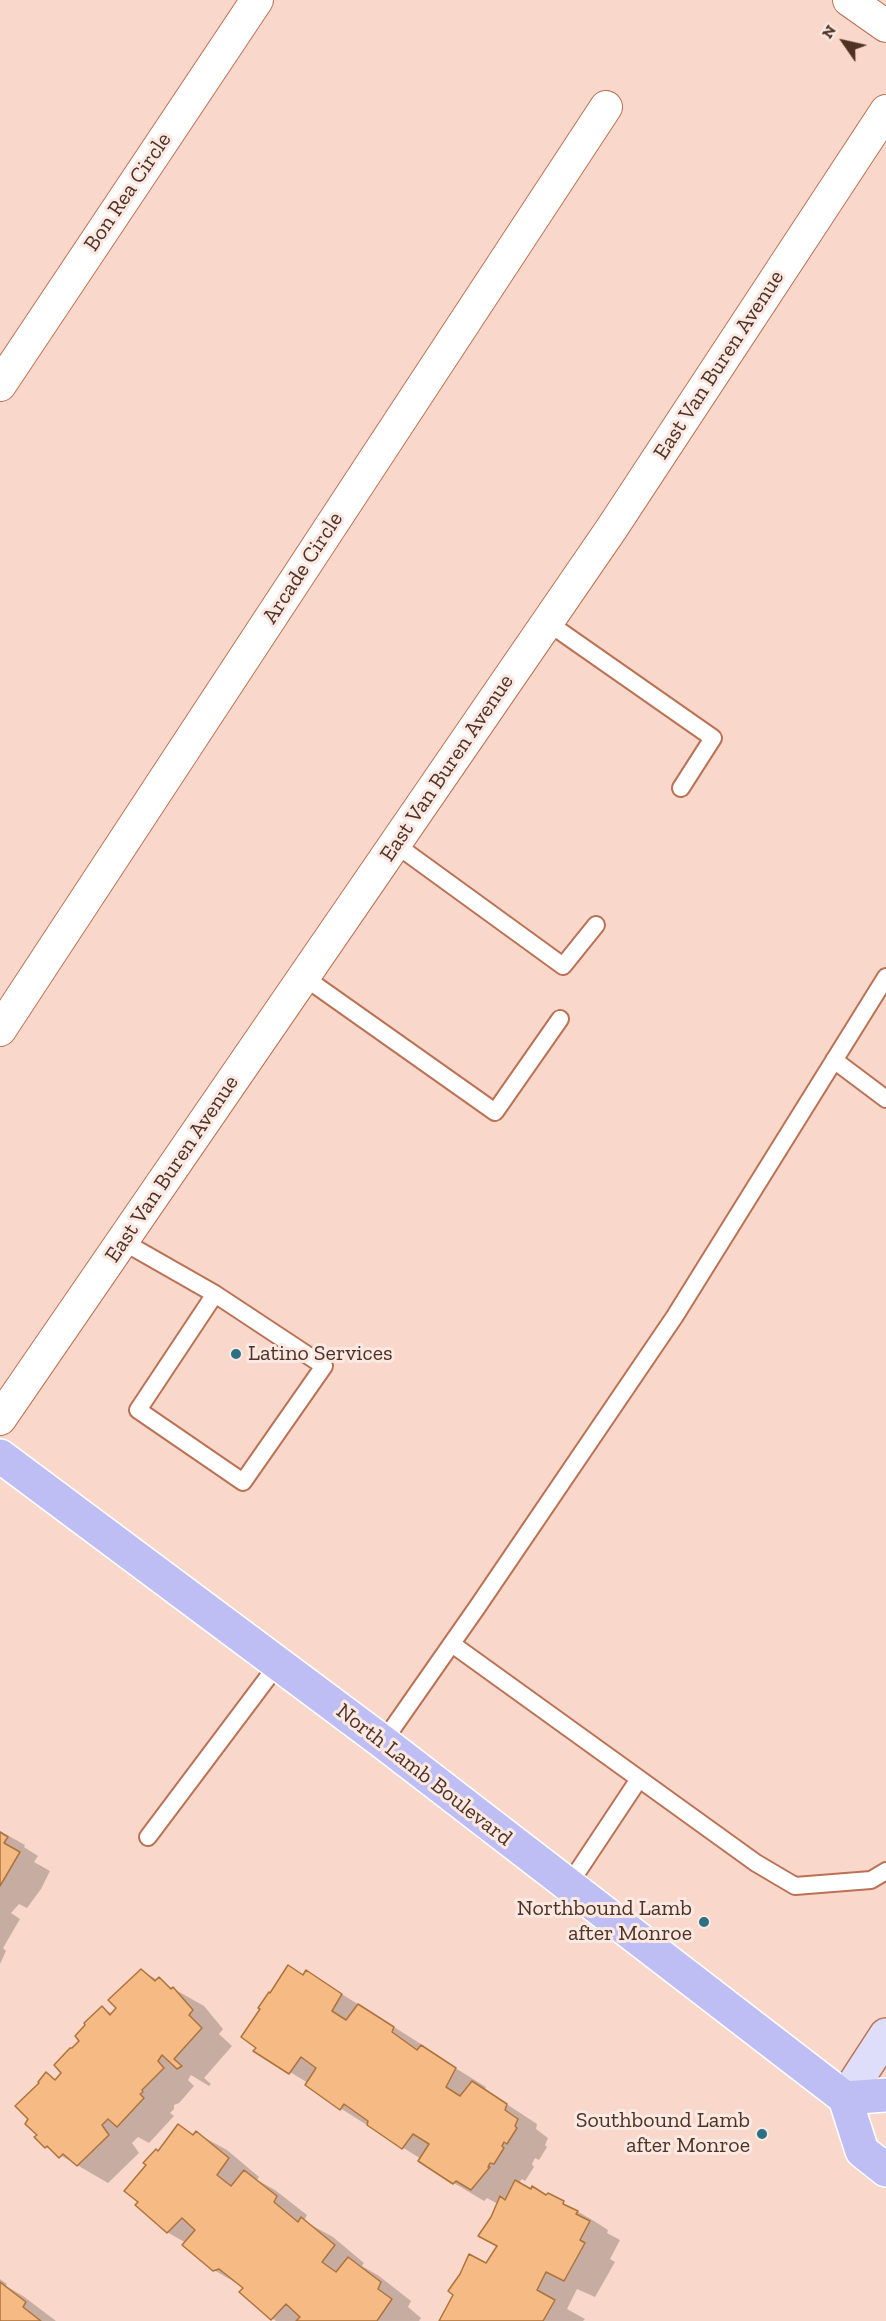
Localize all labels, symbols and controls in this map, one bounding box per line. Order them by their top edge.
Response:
north arrow [814,12,874,72]
text: N [817,21,840,42]
street label: Bon Rea Circle [79,128,177,256]
street label: East Van Buren Avenue [648,266,790,464]
street label: Arcade Circle [257,507,349,629]
street label: East Van Buren Avenue [375,669,519,867]
street label: East Van Buren Avenue [100,1070,244,1268]
place label: Latino Services [248,1341,393,1367]
marker: Latino Services [229,1347,243,1361]
street label: North Lamb Boulevard [331,1698,517,1852]
place label: Northbound Lamb after Monroe [517,1896,692,1948]
marker: Northbound Lamb after Monroe [697,1915,711,1929]
place label: Southbound Lamb after Monroe [576,2108,750,2160]
marker: Southbound Lamb after Monroe [755,2127,769,2141]

